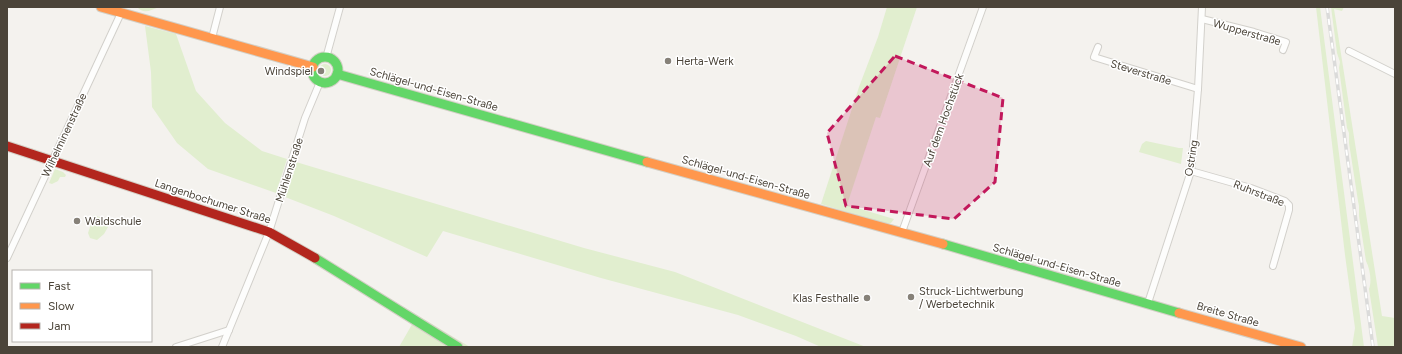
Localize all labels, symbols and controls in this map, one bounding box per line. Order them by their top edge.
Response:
street label: Wupperstraße [1211,17,1282,48]
place label: Herta-Werk [676,55,734,68]
marker: Herta-Werk [663,56,673,66]
street label: Steverstraße [1109,57,1173,88]
place label: Windspiel [265,65,313,78]
street label: Schlägel-und-Eisen-Straße [368,65,500,114]
marker: Windspiel [316,66,326,76]
street label: Auf dem Hochstück [921,71,967,169]
street label: Wilhelminenstraße [39,91,90,179]
street label: Mühlenstraße [273,136,306,204]
street label: Ostring [1182,139,1201,177]
street label: Schlägel-und-Eisen-Straße [680,153,812,202]
street label: Langenbochumer Straße [153,177,273,226]
street label: Ruhrstraße [1231,178,1286,209]
place label: Waldschule [85,215,141,228]
marker: Waldschule [72,216,82,226]
street label: Schlägel-und-Eisen-Straße [991,241,1123,290]
legend [12,270,152,342]
text: Fast [48,279,71,293]
place label: Struck-Lichtwerbung / Werbetechnik [919,285,1024,311]
place label: Klas Festhalle [793,292,859,305]
marker: Struck-Lichtwerbung / Werbetechnik [906,292,916,302]
marker: Klas Festhalle [862,293,872,303]
text: Slow [48,299,75,313]
street label: Breite Straße [1195,299,1261,330]
text: Jam [48,319,71,333]

